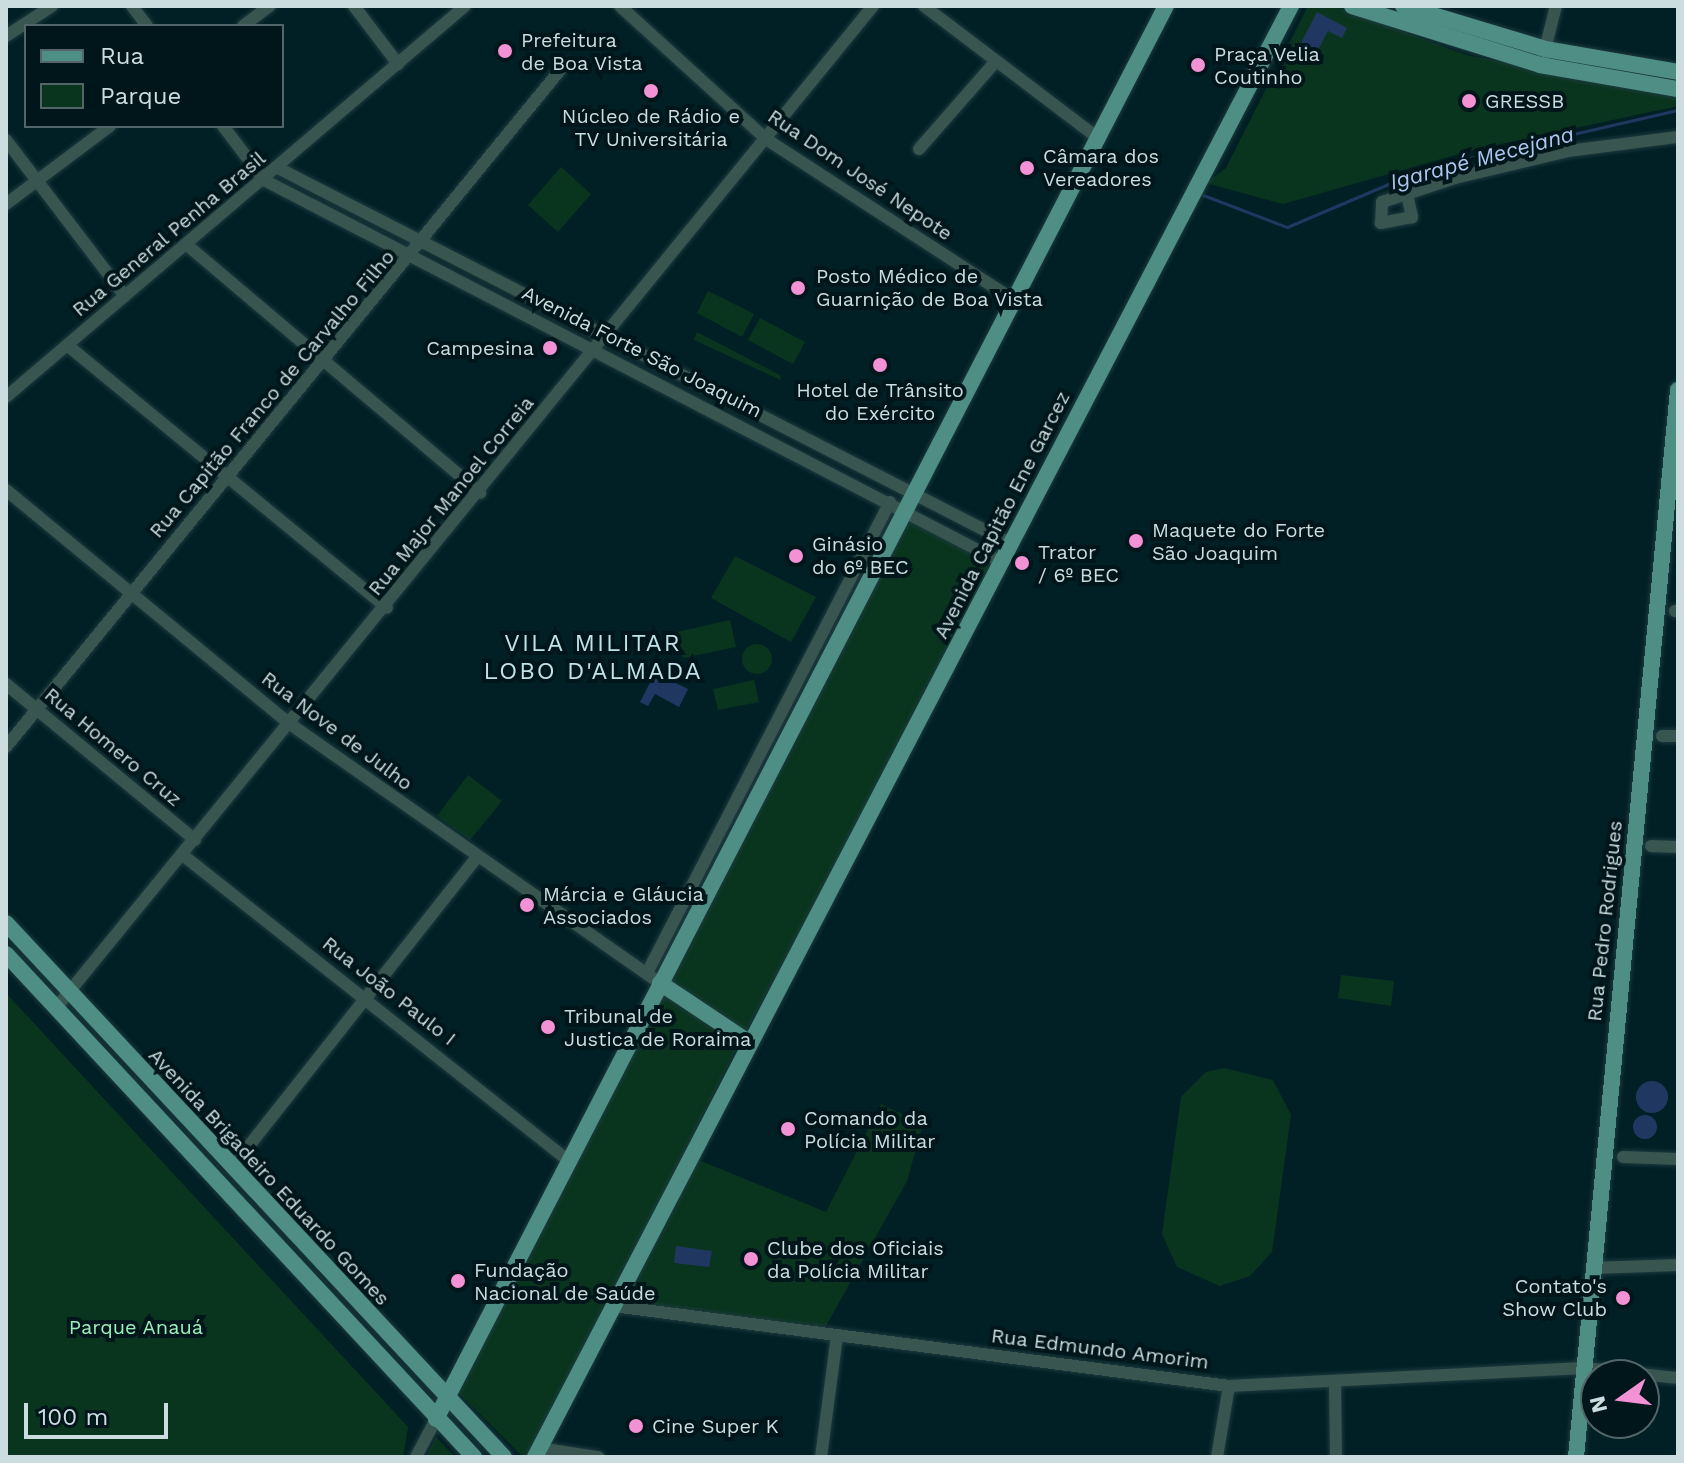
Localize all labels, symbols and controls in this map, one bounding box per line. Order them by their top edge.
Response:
legend [24,24,284,128]
place label: Prefeitura de Boa Vista [521,28,644,75]
text: Rua [100,42,144,70]
marker: Prefeitura de Boa Vista [496,42,514,60]
place label: Praça Velia Coutinho [1214,42,1321,89]
marker: Praça Velia Coutinho [1189,56,1207,74]
text: Parque [100,82,181,110]
marker: Núcleo de Rádio e TV Universitária [642,82,660,100]
place label: GRESSB [1485,89,1564,113]
marker: GRESSB [1460,92,1478,110]
place label: Núcleo de Rádio e TV Universitária [562,104,740,151]
street label: Rua Dom José Nepote [763,104,957,246]
water label: Igarapé Mecejana [1387,121,1577,195]
place label: Câmara dos Vereadores [1043,144,1160,191]
street label: Rua General Penha Brasil [67,146,271,322]
marker: Câmara dos Vereadores [1018,159,1036,177]
street label: Rua Capitão Franco de Carvalho Filho [144,245,400,543]
place label: Posto Médico de Guarnição de Boa Vista [816,264,1044,311]
marker: Posto Médico de Guarnição de Boa Vista [787,277,809,299]
street label: Avenida Forte São Joaquim [518,281,766,423]
place label: Campesina [426,336,534,360]
marker: Campesina [541,339,559,357]
marker: Hotel de Trânsito do Exército [871,356,889,374]
place label: Hotel de Trânsito do Exército [796,378,964,425]
street label: Avenida Capitão Ene Garcez [929,387,1075,643]
street label: Rua Major Manoel Correia [363,391,539,601]
place label: Maquete do Forte São Joaquim [1152,518,1325,565]
place label: Ginásio do 6º BEC [812,532,909,579]
marker: Maquete do Forte São Joaquim [1127,532,1145,550]
place label: Trator / 6º BEC [1038,540,1119,587]
marker: Ginásio do 6º BEC [787,547,805,565]
marker: Trator / 6º BEC [1013,554,1031,572]
district label: VILA MILITAR LOBO D'ALMADA [483,630,703,686]
street label: Rua Nove de Julho [256,666,418,796]
street label: Rua Homero Cruz [39,682,187,812]
street label: Rua Pedro Rodrigues [1582,819,1628,1023]
place label: Márcia e Gláucia Associados [543,882,704,929]
marker: Márcia e Gláucia Associados [518,896,536,914]
street label: Rua João Paulo I [317,931,461,1051]
place label: Tribunal de Justica de Roraima [564,1004,752,1051]
marker: Tribunal de Justica de Roraima [539,1018,557,1036]
street label: Avenida Brigadeiro Eduardo Gomes [143,1043,395,1311]
place label: Comando da Polícia Militar [804,1106,936,1153]
marker: Comando da Polícia Militar [779,1120,797,1138]
place label: Clube dos Oficiais da Polícia Militar [767,1236,944,1283]
marker: Clube dos Oficiais da Polícia Militar [742,1250,760,1268]
place label: Fundação Nacional de Saúde [474,1258,656,1305]
marker: Fundação Nacional de Saúde [449,1272,467,1290]
place label: Contato's Show Club [1502,1274,1607,1321]
marker: Contato's Show Club [1614,1289,1632,1307]
park label: Parque Anauá [68,1315,204,1339]
street label: Rua Edmundo Amorim [989,1324,1211,1374]
north arrow [1580,1359,1660,1439]
scale bar [28,1387,172,1437]
text: N [1584,1394,1612,1415]
text: 100 m [38,1403,108,1431]
place label: Cine Super K [652,1414,779,1438]
marker: Cine Super K [627,1417,645,1435]

